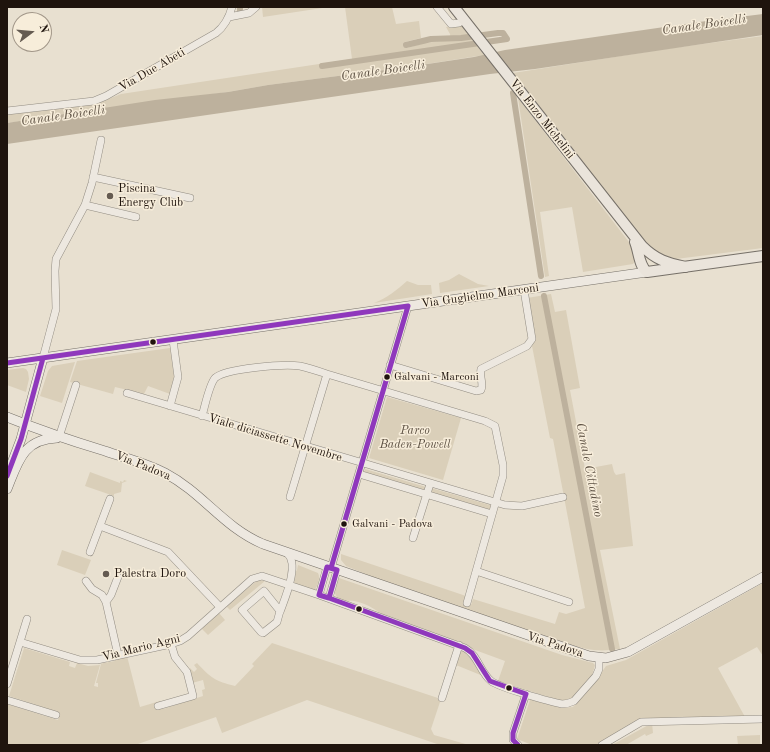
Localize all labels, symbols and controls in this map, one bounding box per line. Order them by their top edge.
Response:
water label: Canale Boicelli [661,11,747,39]
north arrow [12,12,52,52]
text: N [37,23,49,34]
street label: Via Due Abeti [116,45,188,95]
water label: Canale Boicelli [340,57,426,85]
street label: Via Enzo Michelini [506,76,578,162]
water label: Canale Boicelli [20,102,106,130]
place label: Piscina Energy Club [118,182,183,210]
marker: Piscina Energy Club [105,191,115,201]
street label: Via Guglielmo Marconi [420,281,540,311]
unlabelled marker [148,337,158,347]
place label: Galvani - Marconi [394,370,479,384]
marker: Galvani - Marconi [382,372,392,382]
street label: Viale diciassette Novembre [206,411,344,465]
water label: Canale Cittadino [572,421,606,519]
park label: Parco Baden-Powell [379,424,451,452]
street label: Via Padova [113,448,173,484]
place label: Galvani - Padova [352,517,432,531]
marker: Galvani - Padova [339,519,349,529]
place label: Palestra Doro [114,567,186,581]
marker: Palestra Doro [101,569,111,579]
unlabelled marker [354,604,364,614]
street label: Via Padova [525,629,585,661]
street label: Via Mario Agni [100,631,182,665]
unlabelled marker [504,683,514,693]

